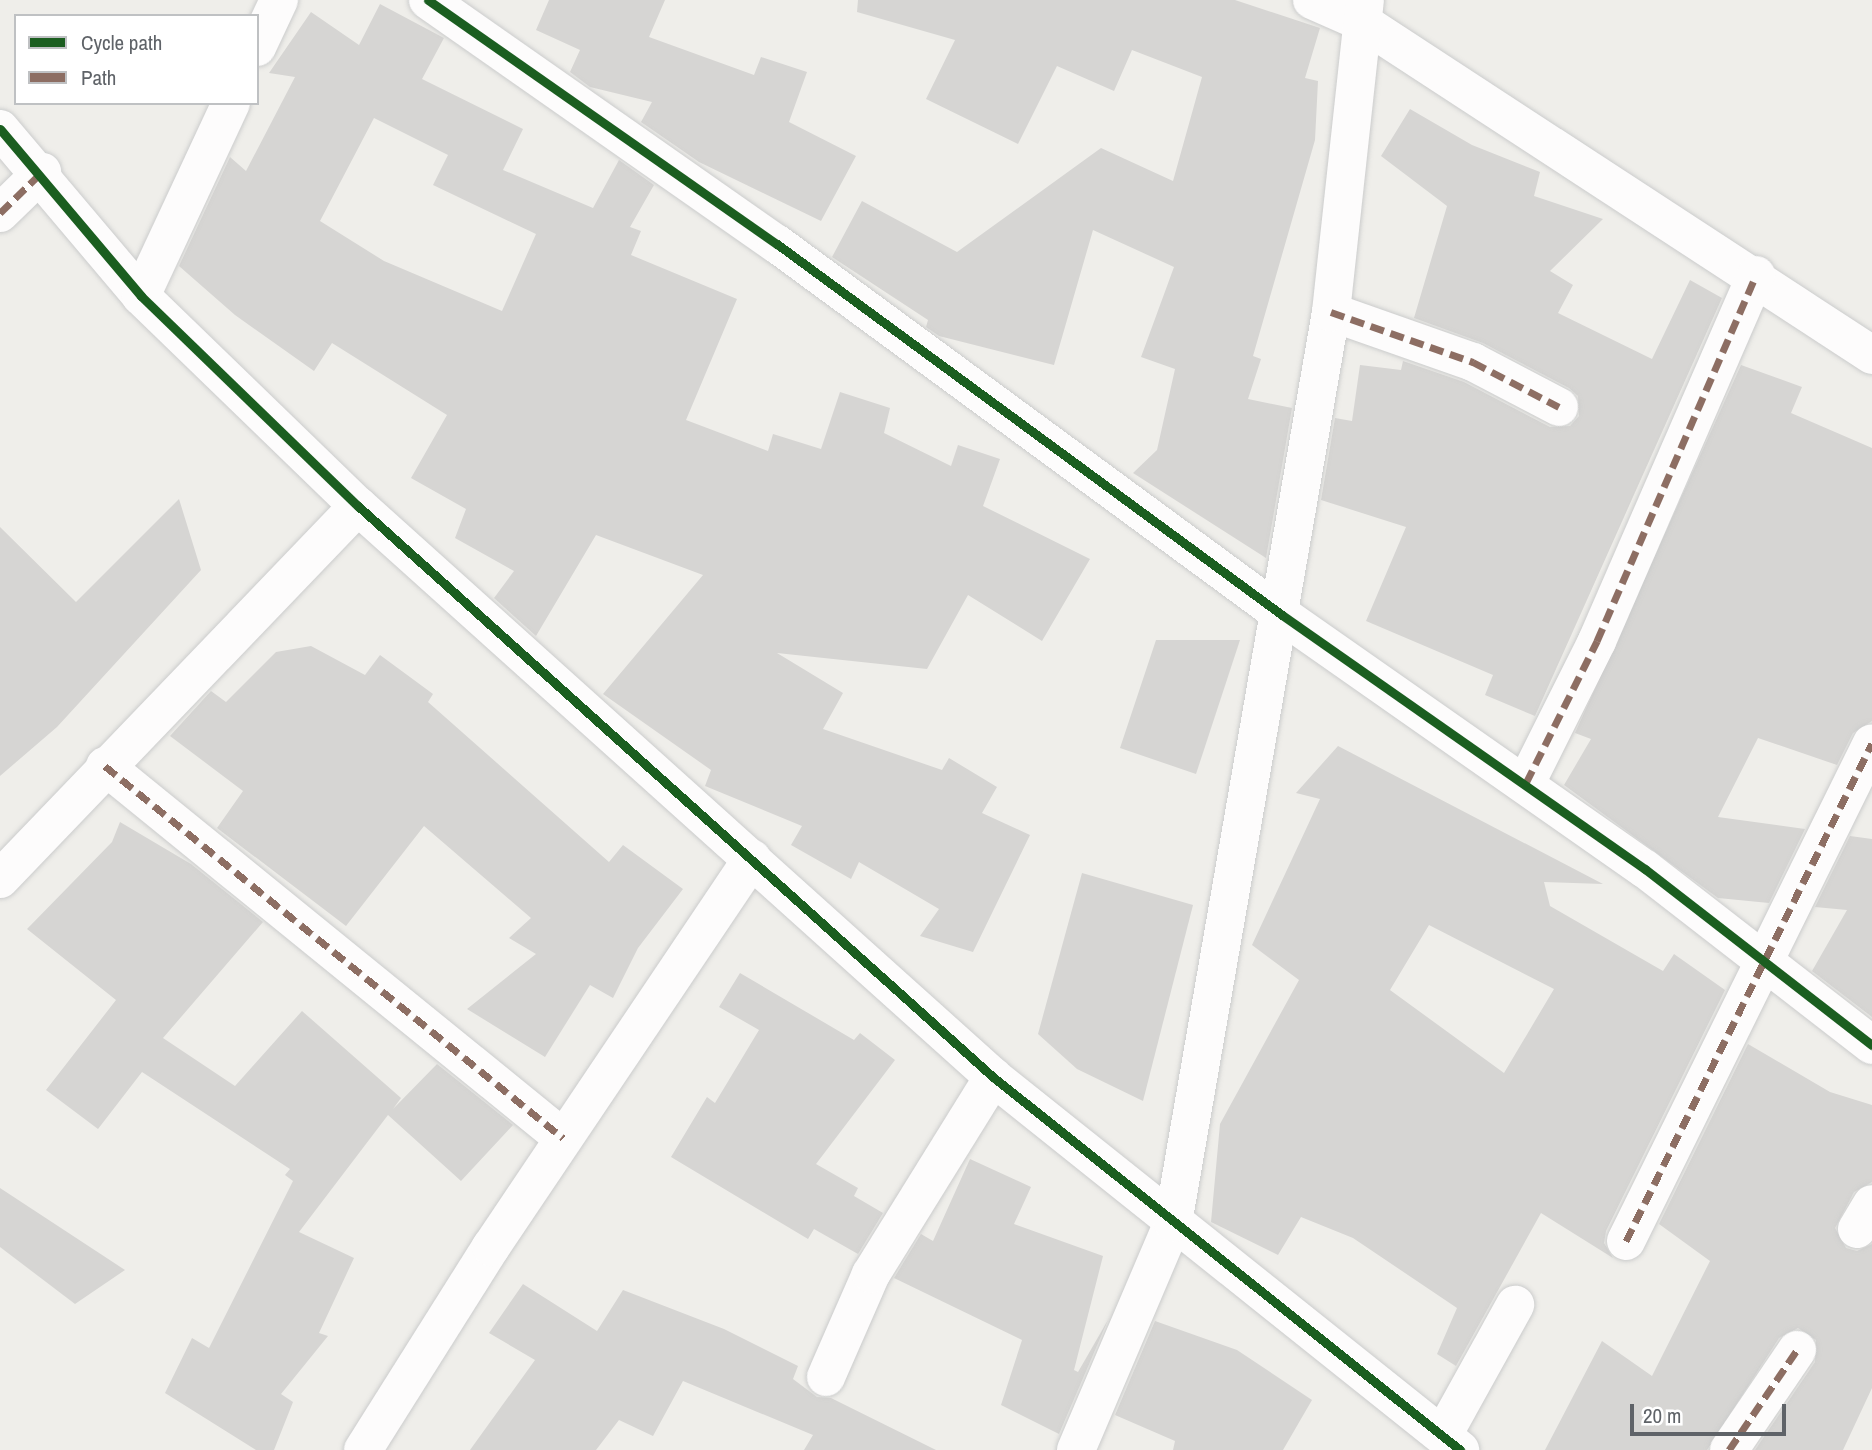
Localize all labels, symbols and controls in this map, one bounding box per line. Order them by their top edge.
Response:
legend [14,14,259,105]
text: Cycle path [81,28,162,57]
text: Path [81,63,116,92]
scale bar [1634,1390,1790,1434]
text: 20 m [1643,1401,1681,1430]

